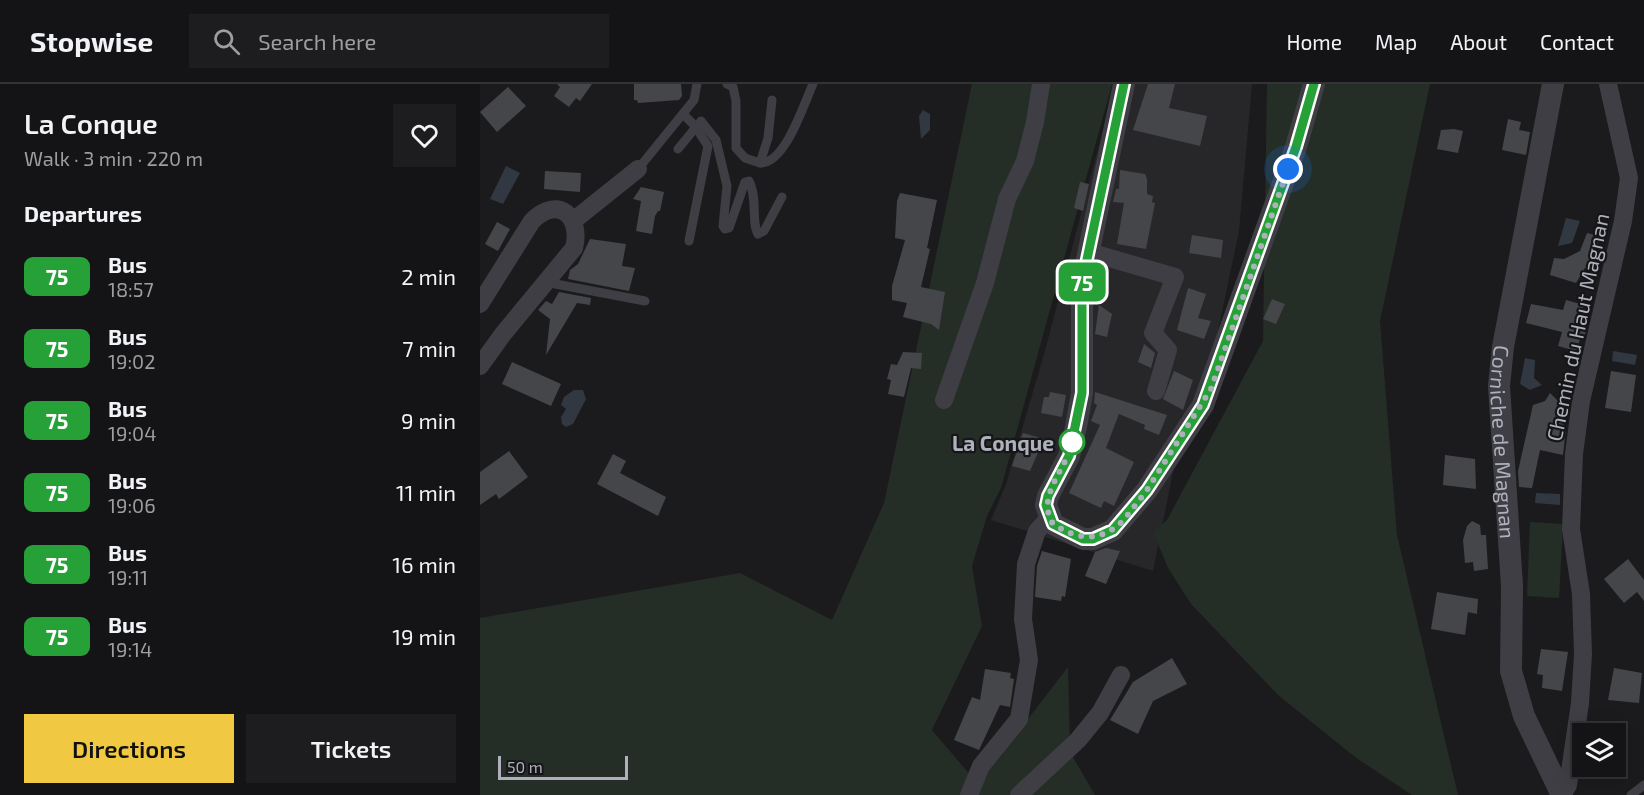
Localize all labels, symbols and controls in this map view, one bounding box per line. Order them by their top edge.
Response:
search box [189,14,609,68]
text: Stopwise [30,24,153,58]
icon: search [210,25,243,58]
text: Search here [258,28,376,54]
text: Home [1286,29,1342,54]
text: Map [1375,29,1417,54]
text: About [1450,29,1507,54]
text: Contact [1540,29,1614,54]
button: heart [393,104,456,167]
text: La Conque [24,106,158,140]
text: Walk · 3 min · 220 m [24,146,203,170]
your location [1273,154,1303,184]
text: Departures [24,200,142,226]
street label: Chemin du Haut Magnan [1541,211,1613,443]
text: Bus [108,251,147,277]
line badge: 75 [1055,262,1109,302]
text: 2 min [401,263,456,289]
text: 75 [46,264,68,289]
text: 75 [1071,270,1093,295]
text: 18:57 [108,277,154,301]
text: Bus [108,323,147,349]
text: 7 min [402,335,456,361]
text: 75 [46,336,68,361]
street label: Corniche de Magnan [1486,344,1521,539]
text: 19:02 [108,349,155,373]
text: Bus [108,395,147,421]
text: 9 min [401,407,456,433]
text: 75 [46,408,68,433]
text: 19:04 [108,421,156,445]
marker: La Conque [1059,429,1085,455]
place label: La Conque [952,430,1054,455]
text: Bus [108,467,147,493]
text: 11 min [396,479,456,505]
text: 75 [46,480,68,505]
text: 19:06 [108,493,156,517]
text: Bus [108,539,147,565]
text: 16 min [392,551,456,577]
text: 75 [46,552,68,577]
text: 19:11 [108,565,148,589]
text: Bus [108,611,147,637]
text: 19 min [392,623,456,649]
text: 75 [46,624,68,649]
text: 19:14 [108,637,152,661]
button: Directions [24,714,234,783]
button: Tickets [246,714,456,783]
map controls [1572,723,1626,777]
button: layers [1572,723,1626,777]
scale bar [498,753,628,780]
text: 50 m [507,757,543,776]

